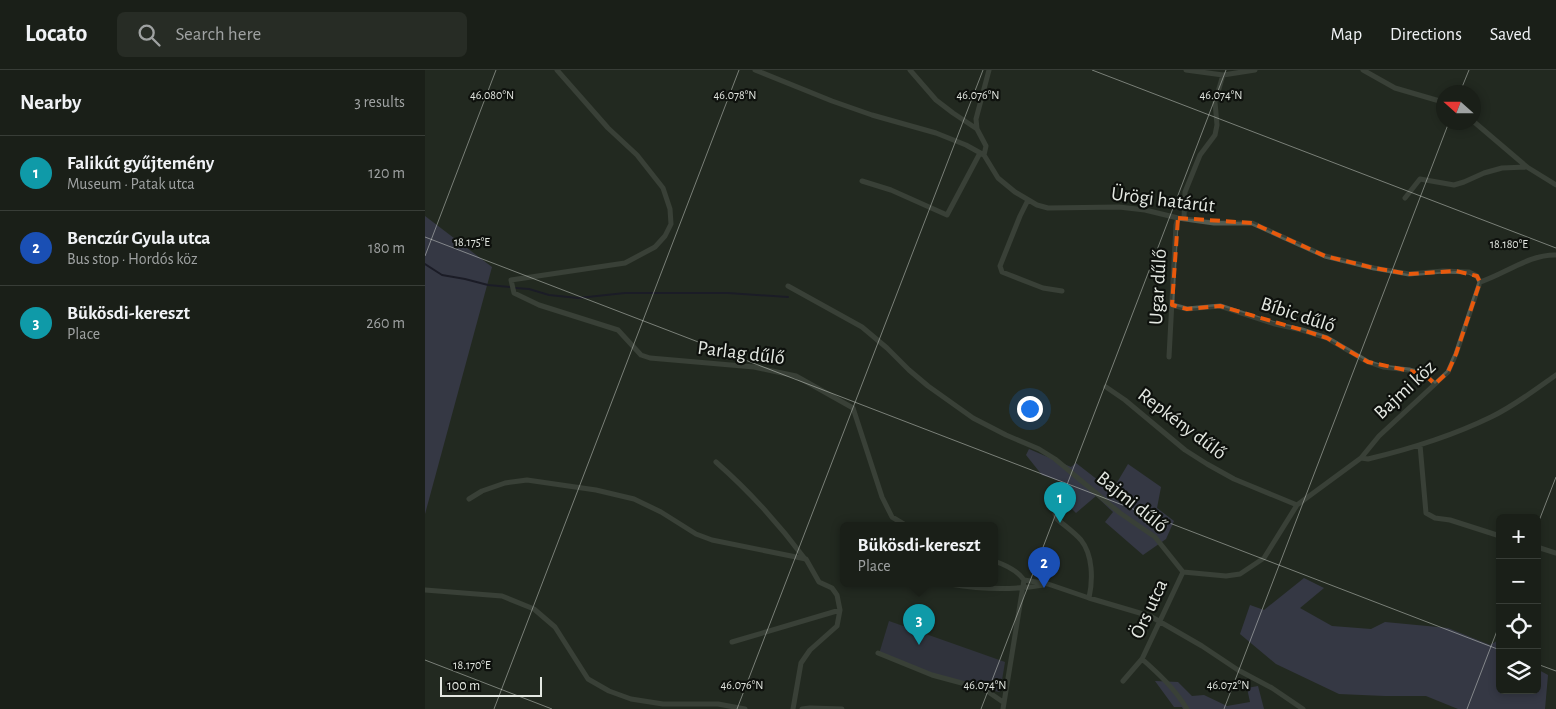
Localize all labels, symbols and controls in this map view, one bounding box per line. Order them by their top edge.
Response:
search box [117,12,467,57]
icon: search [135,21,163,49]
text: Locato [25,22,87,46]
text: Search here [175,25,261,44]
text: Map [1331,26,1362,44]
text: Directions [1390,26,1462,44]
text: Saved [1490,26,1531,44]
north arrow [1436,85,1481,130]
text: 46.080°N [470,89,514,101]
text: 46.078°N [714,89,756,101]
text: 46.076°N [957,89,999,101]
text: 46.074°N [1200,89,1242,101]
text: Nearby [20,92,81,113]
text: 3 results [354,94,405,110]
text: Falikút gyűjtemény [67,154,214,173]
text: 1 [33,165,39,181]
text: 120 m [368,165,405,181]
text: Museum · Patak utca [67,176,195,192]
street label: Ürögi határút [1110,184,1217,216]
text: Benczúr Gyula utca [67,229,210,248]
text: 18.175°E [454,236,490,248]
text: 18.180°E [1490,238,1528,250]
text: 2 [32,240,40,256]
text: 180 m [368,240,405,256]
street label: Ugar dűlő [1146,248,1170,326]
text: Bus stop · Hordós köz [67,251,198,267]
street label: Bíbic dűlő [1258,294,1338,336]
text: Bükösdi-kereszt [67,304,190,323]
text: 3 [33,315,39,331]
text: 260 m [366,315,405,331]
text: Place [67,326,100,342]
street label: Parlag dűlő [696,338,786,368]
street label: Bajmi köz [1370,357,1440,423]
street label: Repkény dűlő [1134,384,1230,464]
your location [1017,396,1043,422]
street label: Bajmi dűlő [1093,468,1171,536]
pin: 1 [1044,482,1076,523]
map controls [1496,514,1541,694]
button: + [1496,514,1541,559]
popup [840,522,998,587]
text: Bükösdi-kereszt [858,536,980,555]
pin: 2 [1028,547,1060,588]
text: Place [858,558,891,574]
button: − [1496,559,1541,604]
street label: Örs utca [1127,576,1171,642]
pin: 3 [903,604,935,645]
button: locate [1496,604,1541,649]
button: layers [1496,649,1541,694]
text: 18.170°E [453,659,491,671]
scale bar [440,674,543,697]
text: 100 m [447,679,480,693]
text: 46.076°N [721,679,763,691]
text: 46.074°N [964,679,1006,691]
text: 46.072°N [1207,679,1249,691]

